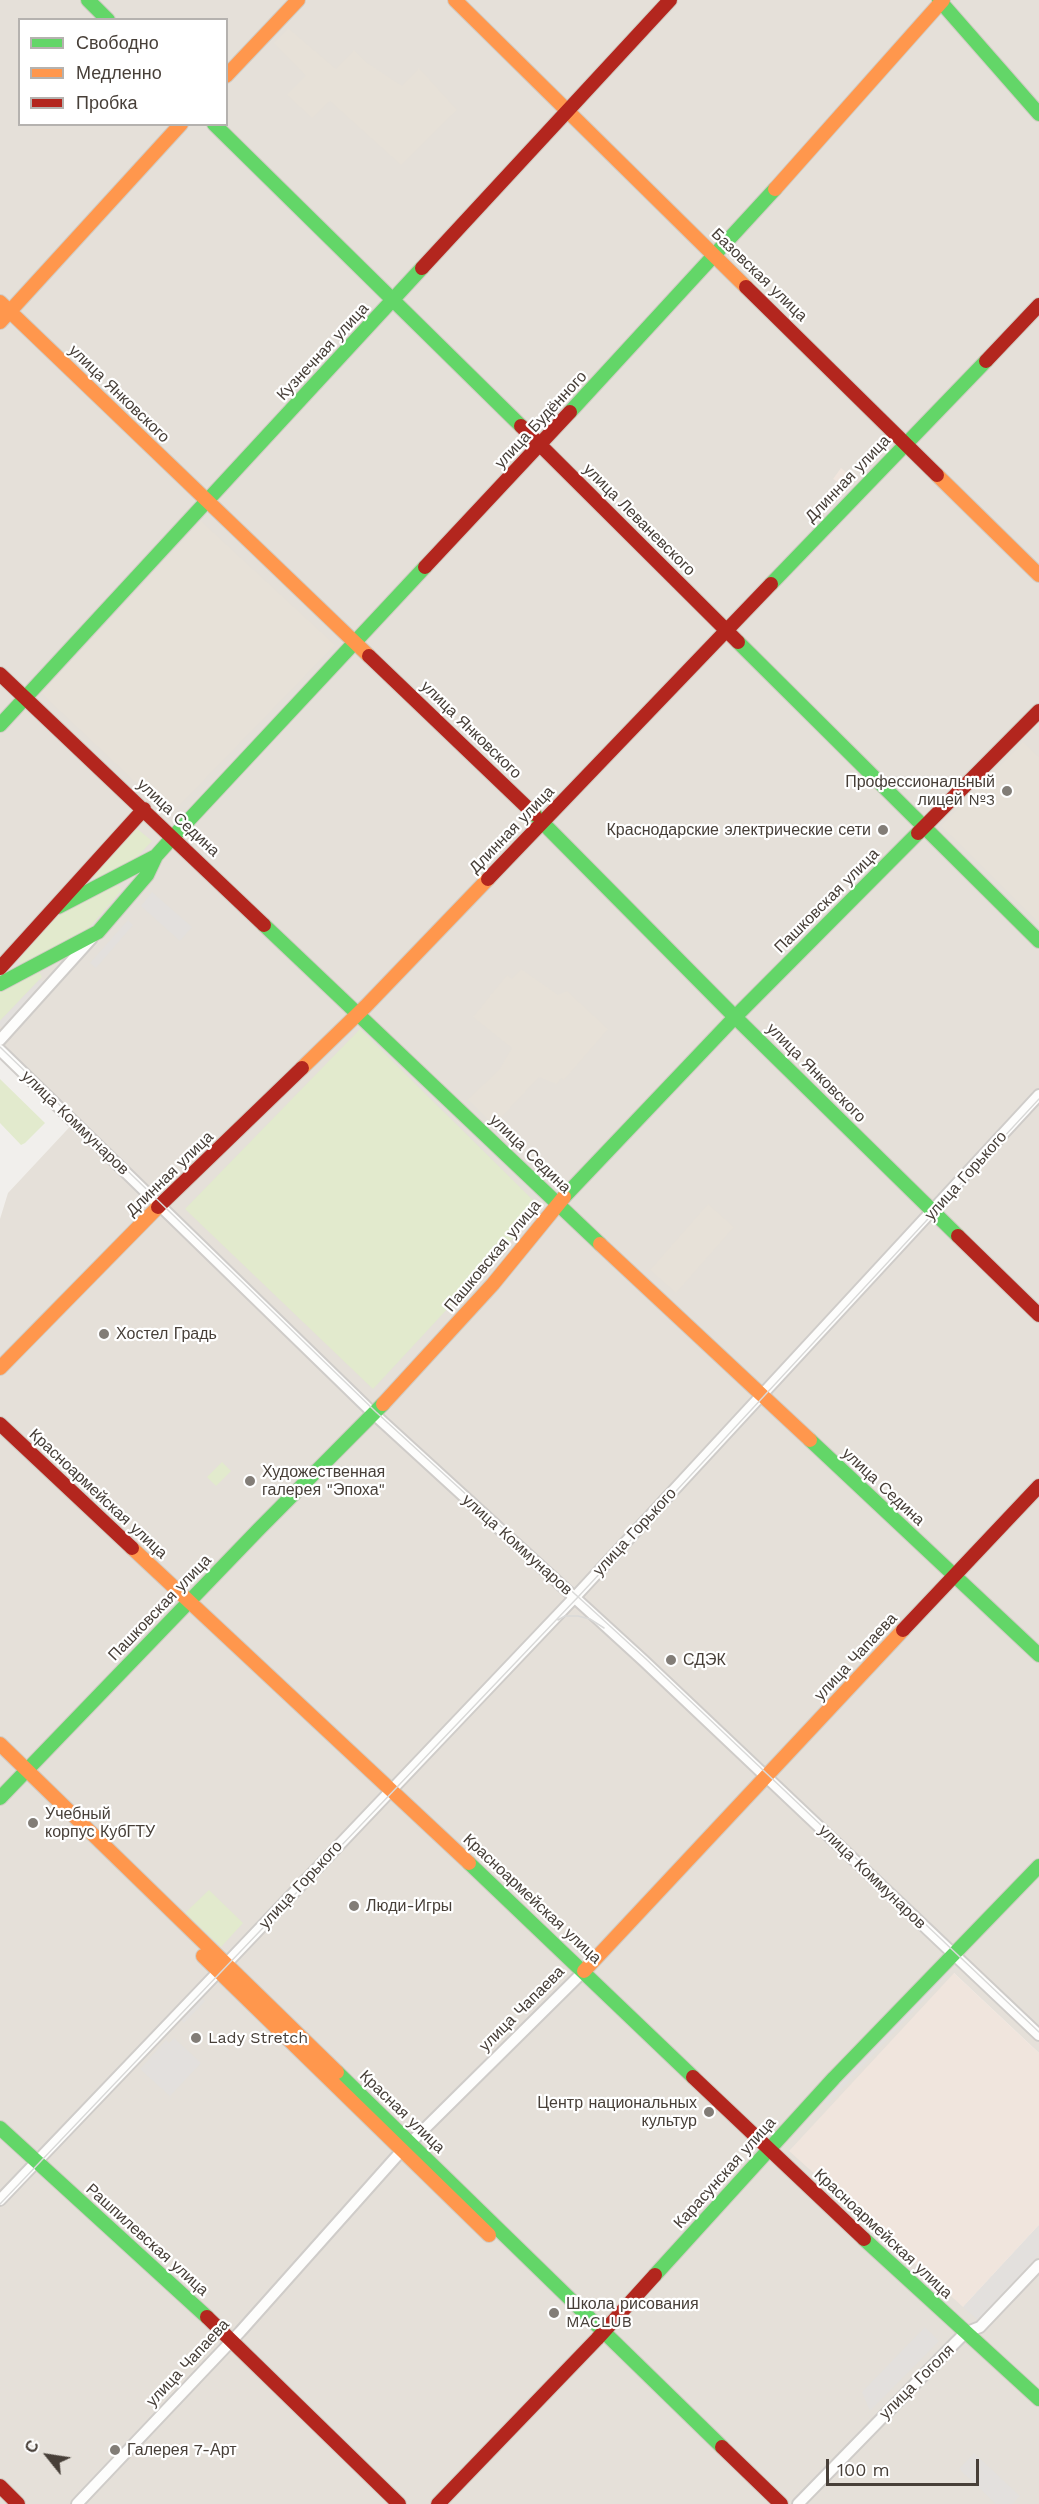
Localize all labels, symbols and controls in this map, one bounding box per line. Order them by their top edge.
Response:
legend [18,18,228,126]
text: Свободно [76,32,159,53]
text: Медленно [76,62,162,83]
text: Пробка [76,92,138,113]
street label: Базовская улица [707,224,811,326]
street label: Кузнечная улица [273,299,373,405]
street label: улица Янковского [65,341,173,447]
street label: улица Будённого [491,367,591,473]
street label: Длинная улица [802,431,894,527]
street label: улица Леваневского [579,460,699,580]
street label: улица Янковского [417,677,525,783]
place label: Профессиональный лицей №3 [845,772,995,810]
street label: улица Седина [133,775,223,861]
street label: Длинная улица [466,782,558,878]
marker: Профессиональный лицей №3 [1000,784,1014,798]
place label: Краснодарские электрические сети [607,820,871,840]
marker: Краснодарские электрические сети [876,823,890,837]
street label: Пашковская улица [771,845,883,957]
street label: улица Янковского [762,1019,870,1127]
street label: улица Коммунаров [17,1067,133,1179]
street label: улица Седина [485,1110,575,1198]
street label: улица Горького [921,1127,1011,1225]
street label: Длинная улица [122,1128,218,1220]
street label: Пашковская улица [441,1196,545,1316]
place label: Хостел Градь [116,1324,217,1344]
marker: Хостел Градь [97,1327,111,1341]
street label: Красноармейская улица [25,1425,171,1563]
street label: улица Седина [838,1444,928,1530]
place label: Художественная галерея "Эпоха" [262,1462,385,1500]
marker: Художественная галерея "Эпоха" [243,1474,257,1488]
street label: улица Горького [589,1484,681,1580]
street label: улица Коммунаров [458,1490,576,1600]
street label: Пашковская улица [104,1551,216,1665]
street label: улица Чапаева [811,1609,901,1705]
place label: СДЭК [683,1650,726,1670]
marker: СДЭК [664,1653,678,1667]
place label: Учебный корпус КубГТУ [45,1804,155,1842]
marker: Учебный корпус КубГТУ [26,1816,40,1830]
street label: улица Коммунаров [814,1821,930,1933]
street label: Красноармейская улица [459,1830,605,1968]
street label: улица Горького [255,1837,347,1933]
place label: Люди-Игры [366,1896,452,1916]
marker: Люди-Игры [347,1899,361,1913]
street label: улица Чапаева [475,1962,569,2056]
place label: Lady Stretch [208,2028,308,2048]
marker: Lady Stretch [189,2031,203,2045]
street label: Красная улица [355,2067,449,2157]
place label: Центр национальных культур [537,2093,697,2131]
marker: Центр национальных культур [702,2105,716,2119]
street label: Карасунская улица [670,2113,780,2233]
street label: Красноармейская улица [810,2165,956,2303]
street label: Рашпилевская улица [82,2180,212,2300]
place label: Школа рисования MACLUB [566,2294,699,2332]
marker: Школа рисования MACLUB [547,2306,561,2320]
street label: улица Чапаева [143,2315,233,2411]
street label: улица Гоголя [876,2341,958,2423]
north arrow [18,2426,78,2486]
text: С [21,2437,43,2457]
place label: Галерея 7-Арт [127,2440,237,2460]
marker: Галерея 7-Арт [108,2443,122,2457]
scale bar [829,2447,982,2485]
text: 100 m [837,2459,890,2480]

